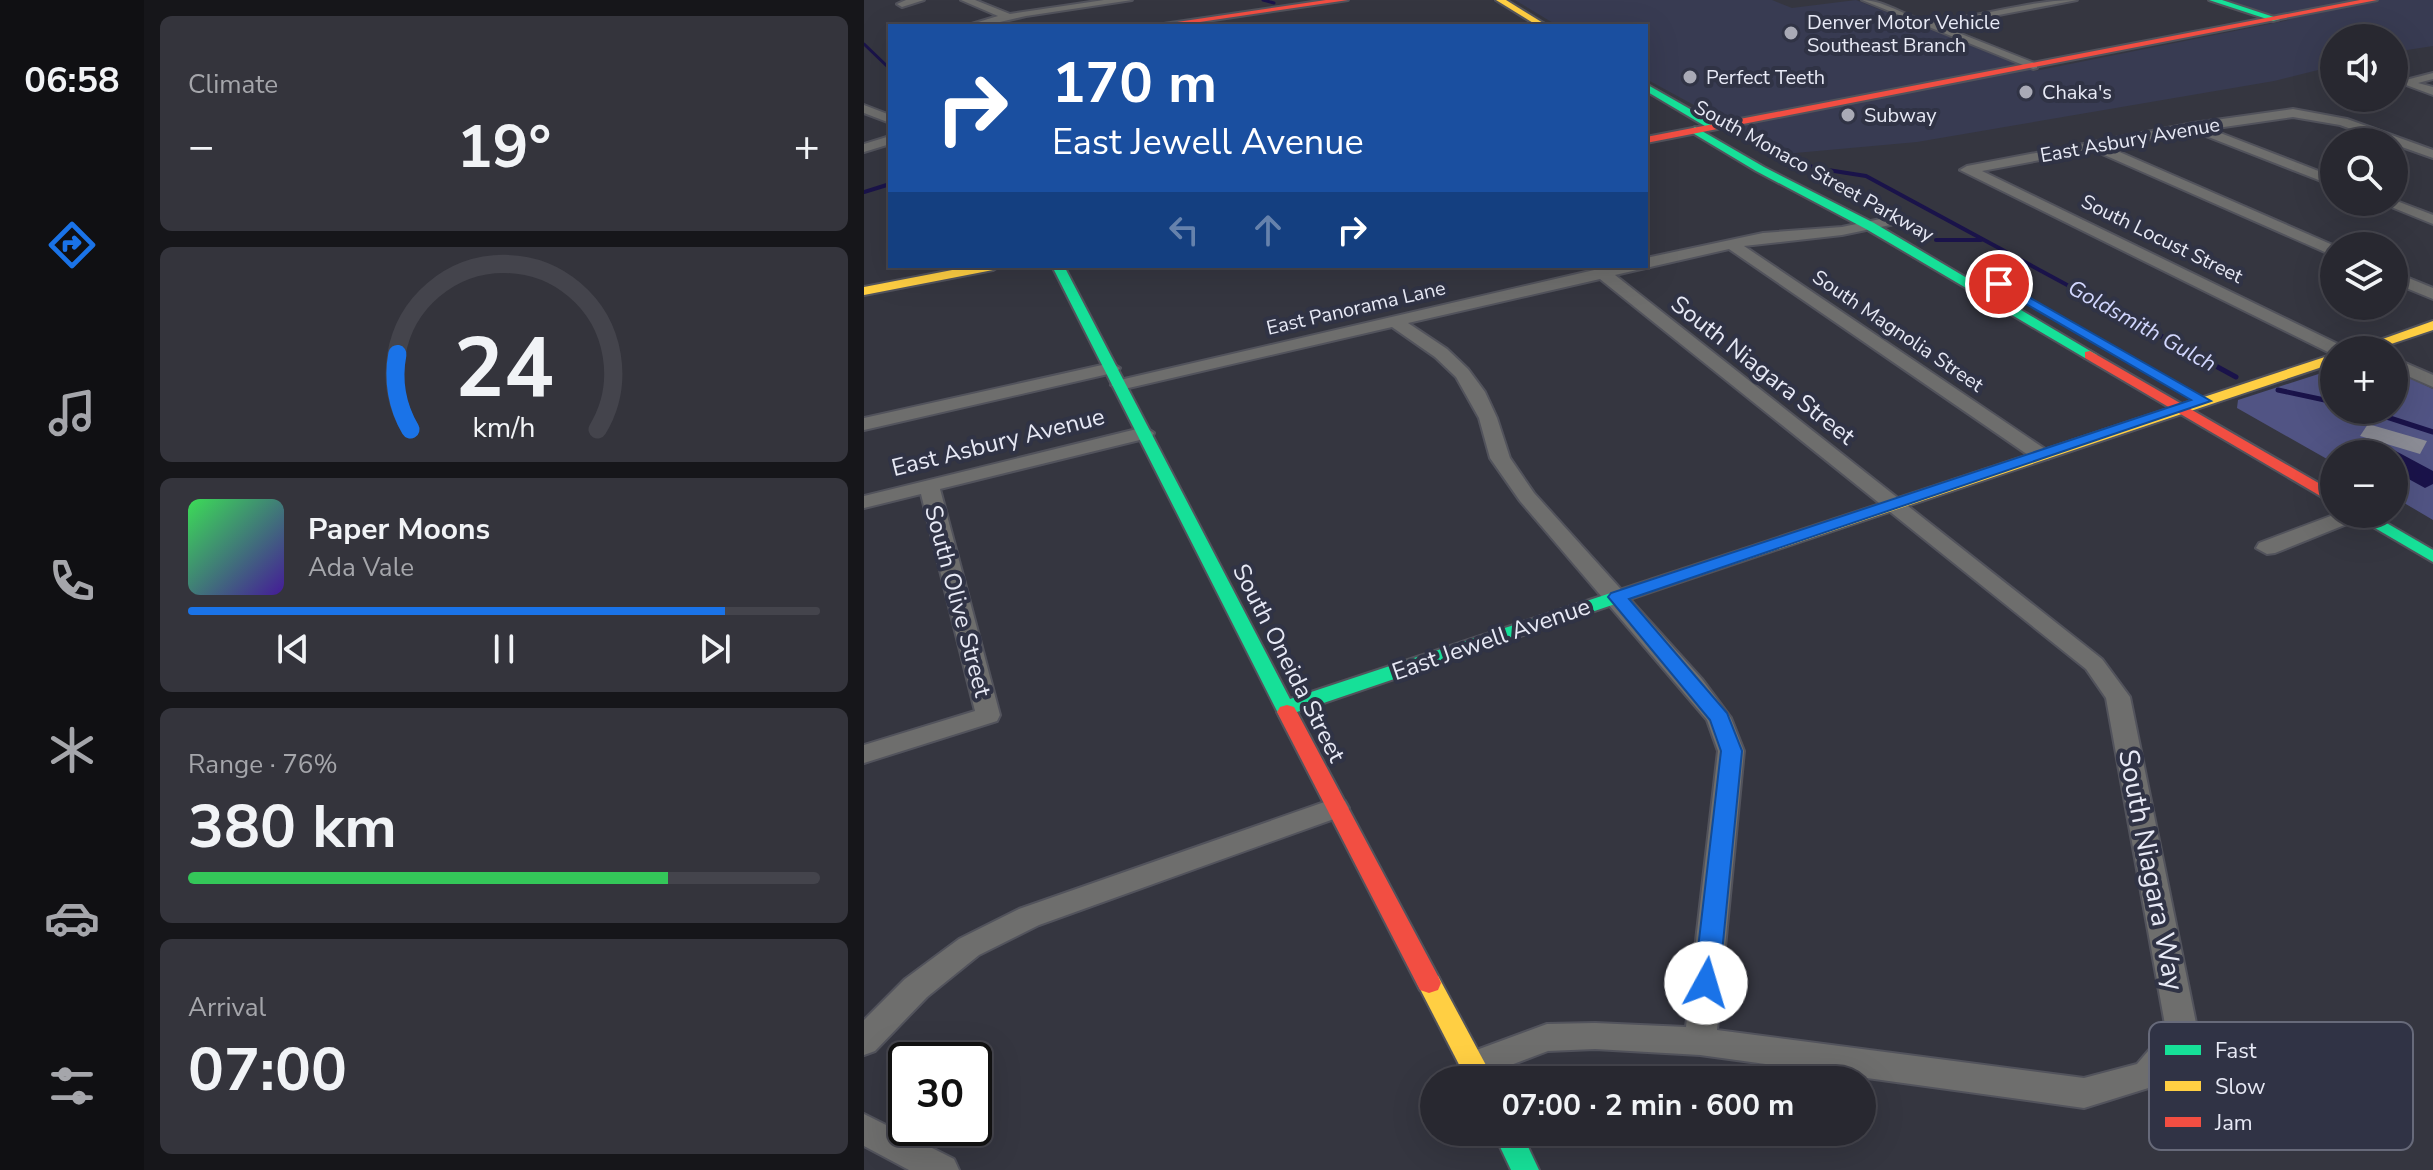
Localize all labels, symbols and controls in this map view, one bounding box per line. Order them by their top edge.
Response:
place label: Denver Motor Vehicle Southeast Branch [1807,9,2000,59]
marker: Denver Motor Vehicle Southeast Branch [1782,24,1800,42]
map controls [2320,24,2408,528]
button: sound [2320,24,2408,112]
text: 170 m [1052,45,1217,122]
text: 06:58 [24,56,120,105]
icon: right [920,56,1024,160]
place label: Perfect Teeth [1706,64,1825,91]
text: Climate [188,67,278,102]
marker: Perfect Teeth [1681,68,1699,86]
place label: Chaka's [2042,79,2112,106]
marker: Chaka's [2017,83,2035,101]
street label: South Monaco Street Parkway [1689,94,1939,249]
place label: Subway [1864,102,1937,129]
text: 19° [457,106,551,188]
marker: Subway [1839,106,1857,124]
street label: East Asbury Avenue [2038,111,2222,169]
text: − [188,117,214,177]
text: + [794,117,820,177]
text: East Jewell Avenue [1052,118,1364,167]
button: search [2320,128,2408,216]
street label: South Locust Street [2077,188,2248,290]
icon: left [1162,208,1206,252]
icon: ahead [1246,208,1290,252]
icon: right [1330,208,1374,252]
icon: directions [44,217,100,273]
button: layers [2320,232,2408,320]
pin [1965,250,2033,318]
icon: arrive [1977,262,2021,306]
street label: South Magnolia Street [1807,264,1990,399]
water label: Goldsmith Gulch [2062,273,2222,379]
street label: East Panorama Lane [1264,274,1448,342]
street label: South Niagara Street [1664,288,1862,452]
text: 24 [454,312,554,425]
button: + [2320,336,2408,424]
icon: music [44,385,100,441]
street label: East Asbury Avenue [888,400,1108,484]
text: km/h [473,408,535,447]
button: − [2320,440,2408,528]
street label: South Olive Street [917,501,999,701]
text: Paper Moons [308,509,490,550]
text: Ada Vale [308,550,414,585]
icon: phone [44,553,100,609]
street label: South Oneida Street [1225,558,1353,768]
street label: East Jewell Avenue [1388,590,1594,688]
icon: previous [271,627,315,671]
icon: pause [482,627,526,671]
icon: next [693,627,737,671]
icon: climate [44,722,100,778]
street label: South Niagara Way [2109,746,2193,994]
text: Range · 76% [188,747,338,782]
text: 380 km [188,786,397,868]
icon: car [44,890,100,946]
position arrow [1664,941,1748,1025]
text: Arrival [188,990,266,1025]
legend [2149,1022,2413,1150]
text: 07:00 [188,1029,347,1111]
text: Fast [2215,1036,2257,1066]
speed limit sign: 30 [888,1042,992,1146]
icon: filters [44,1058,100,1114]
text: Slow [2215,1072,2266,1102]
text: 07:00 · 2 min · 600 m [1502,1085,1794,1126]
text: Jam [2214,1108,2253,1138]

